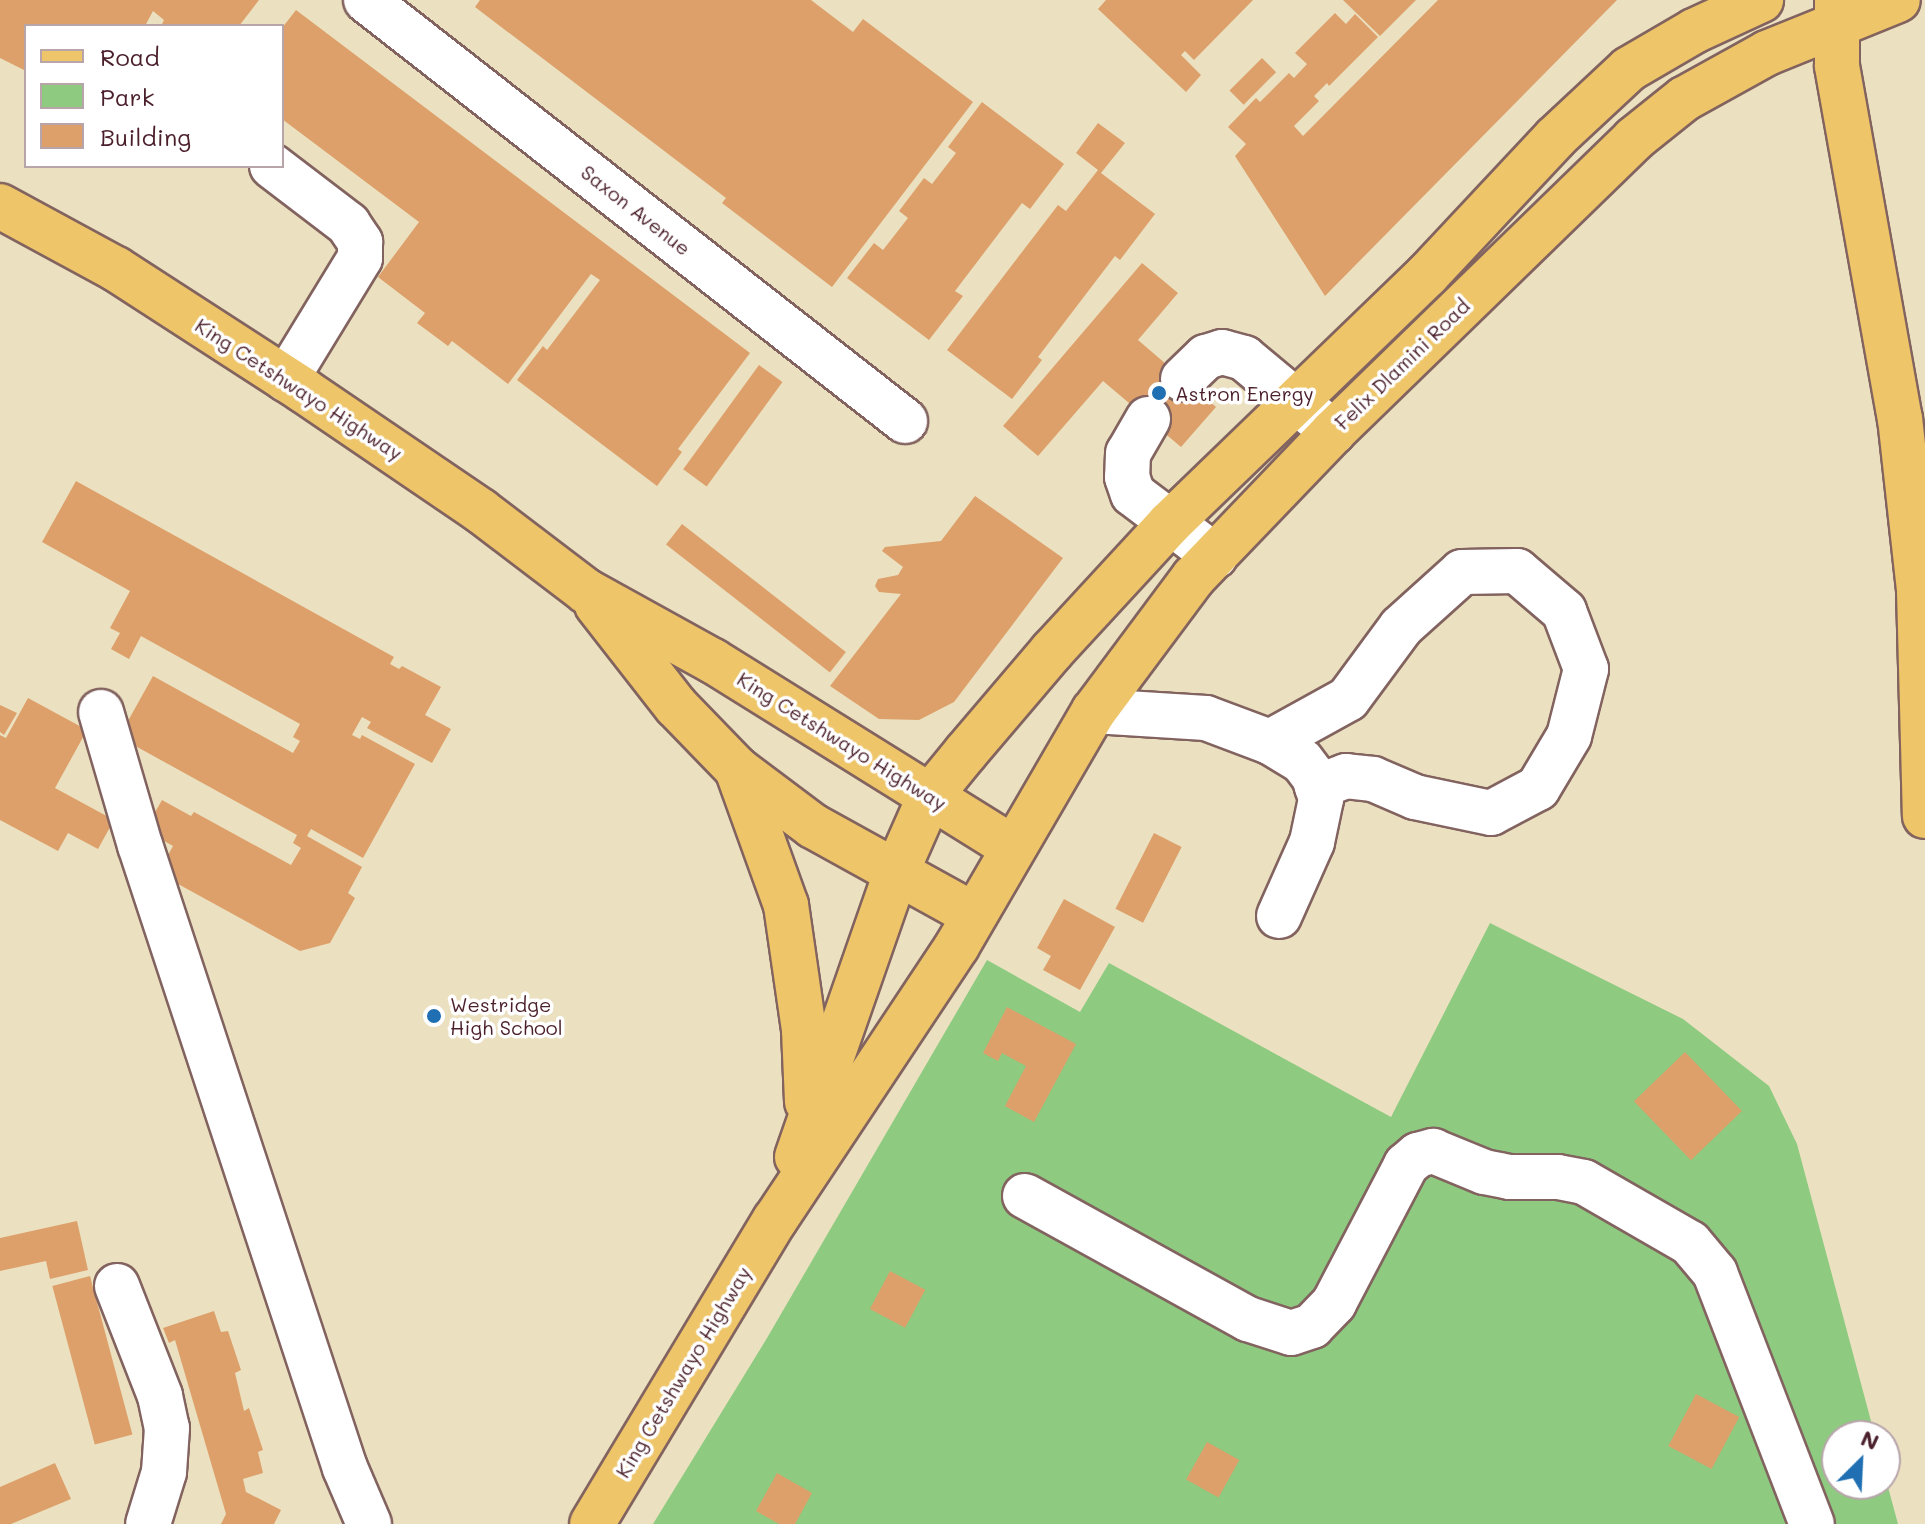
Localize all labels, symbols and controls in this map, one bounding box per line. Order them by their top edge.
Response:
legend [24,24,284,168]
text: Road [100,41,160,72]
text: Park [100,81,154,112]
text: Building [100,121,191,152]
street label: Saxon Avenue [576,160,696,260]
street label: Felix Dlamini Road [1330,294,1474,434]
street label: King Cetshwayo Highway [191,313,407,465]
place label: Astron Energy [1175,381,1314,405]
marker: Astron Energy [1150,384,1168,402]
street label: King Cetshwayo Highway [733,667,951,815]
place label: Westridge High School [450,992,563,1039]
marker: Westridge High School [425,1007,443,1025]
street label: King Cetshwayo Highway [610,1262,756,1482]
north arrow [1821,1420,1901,1500]
text: N [1857,1423,1884,1456]

